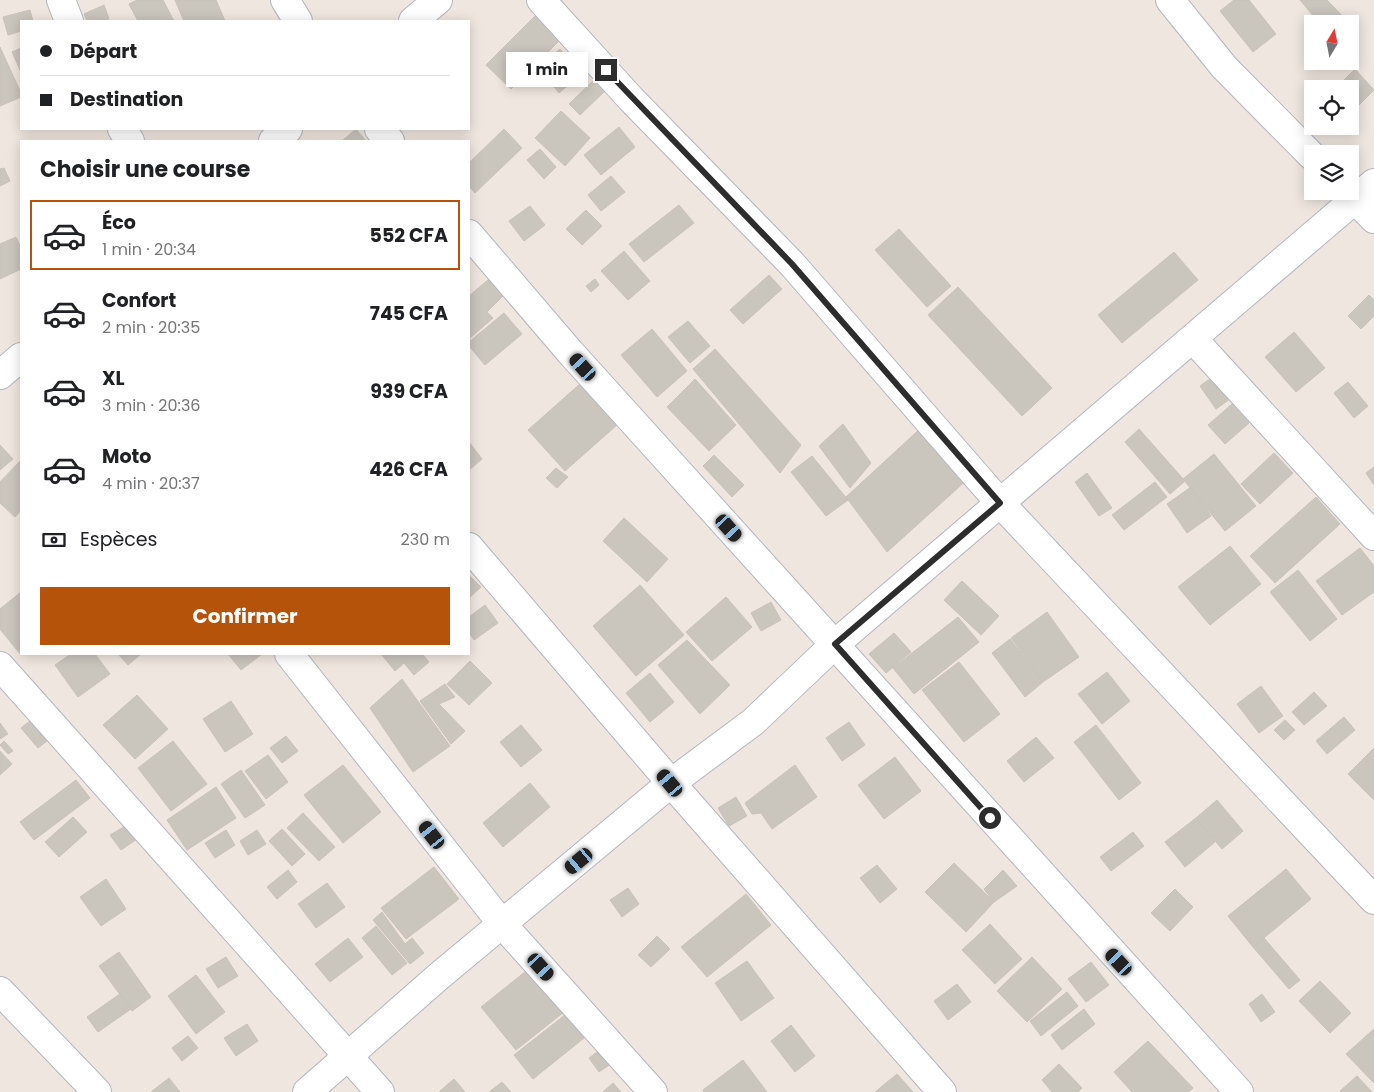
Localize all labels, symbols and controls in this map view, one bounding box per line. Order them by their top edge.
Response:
north arrow [1304,15,1359,70]
map controls [1304,15,1359,200]
text: Départ [70,38,137,65]
callout: 1 min [506,52,588,88]
text: 1 min [526,58,568,81]
route end [595,59,617,81]
button: locate [1304,80,1359,135]
text: Destination [70,86,183,113]
button: layers [1304,145,1359,200]
text: Choisir une course [40,154,250,185]
text: Éco [102,209,136,236]
icon: car [42,213,87,258]
text: 552 CFA [370,222,448,249]
text: 1 min · 20:34 [102,238,196,261]
text: Confort [102,287,176,314]
icon: car [42,291,87,336]
text: 745 CFA [370,300,448,327]
text: 2 min · 20:35 [102,316,200,339]
car [567,351,598,383]
text: XL [102,365,125,392]
icon: car [42,369,87,414]
text: 939 CFA [370,378,448,405]
text: 3 min · 20:36 [102,394,201,417]
text: Moto [102,443,151,470]
icon: car [42,447,87,492]
text: 426 CFA [369,456,448,483]
text: 4 min · 20:37 [102,472,200,495]
car [713,512,744,544]
icon: cash [40,526,68,554]
text: Espèces [80,526,158,553]
text: 230 m [401,528,450,551]
button: Confirmer [40,587,450,645]
car [654,767,685,799]
route start [979,807,1001,829]
car [416,819,447,851]
car [562,846,595,876]
car [1103,946,1134,978]
car [525,951,556,983]

